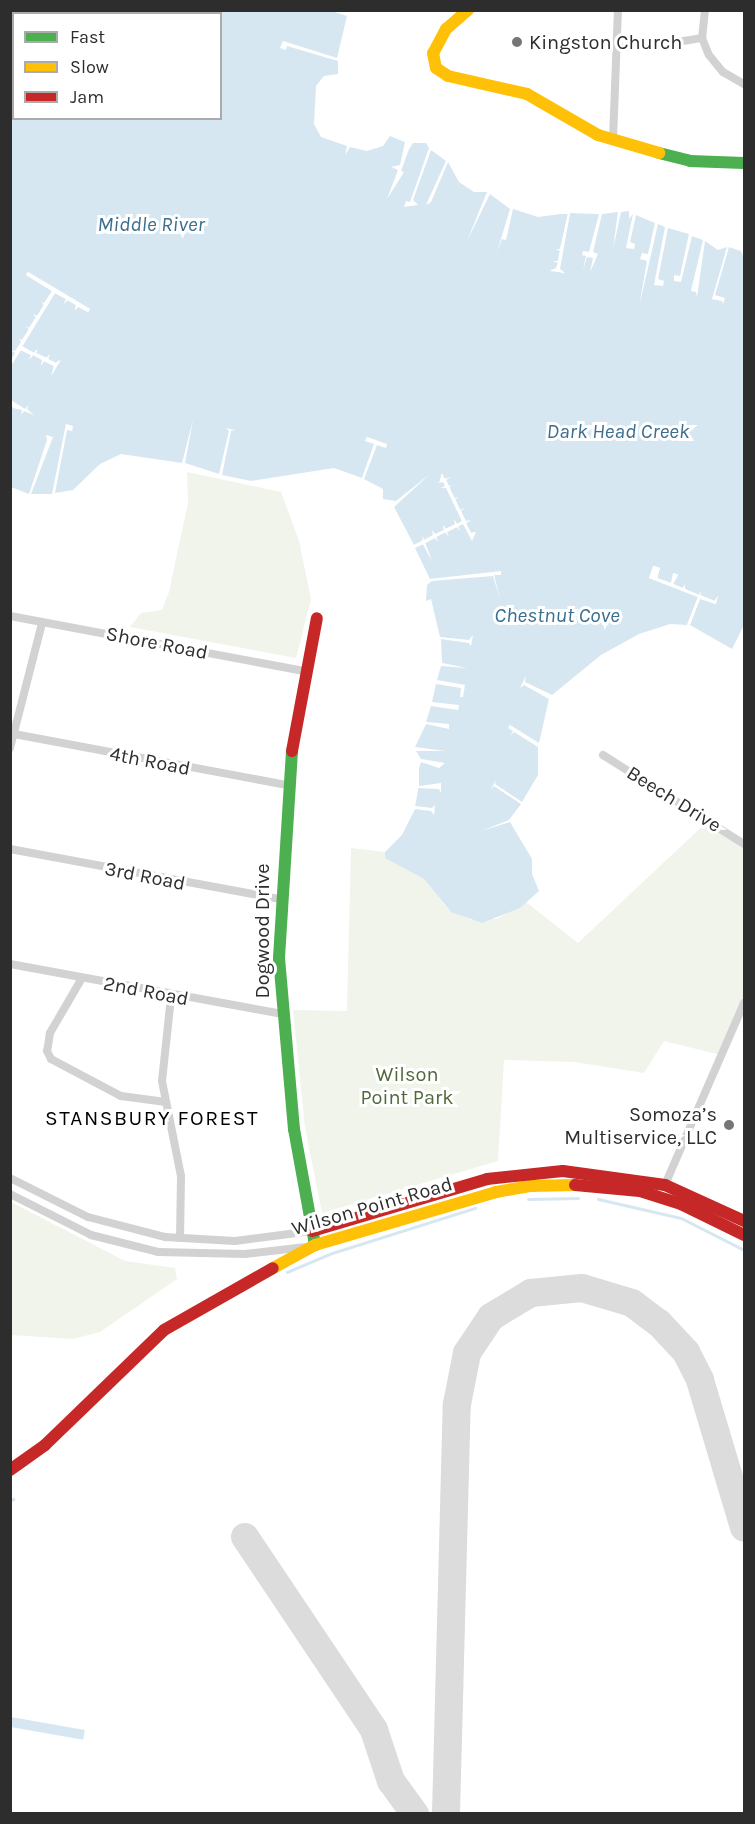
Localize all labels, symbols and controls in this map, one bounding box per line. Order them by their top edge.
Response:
legend [12,12,222,120]
text: Fast [70,26,105,48]
place label: Kingston Church [529,30,682,54]
marker: Kingston Church [510,35,524,49]
text: Slow [70,56,109,78]
text: Jam [70,86,104,108]
water label: Middle River [97,211,205,237]
water label: Dark Head Creek [546,418,690,444]
water label: Chestnut Cove [494,602,620,628]
street label: Shore Road [104,621,210,665]
street label: 4th Road [108,741,192,781]
street label: Beech Drive [622,761,726,837]
street label: 3rd Road [103,856,187,896]
street label: Dogwood Drive [250,863,274,999]
street label: 2nd Road [101,971,191,1011]
park label: Wilson Point Park [361,1063,453,1110]
place label: Somoza’s Multiservice, LLC [564,1102,717,1149]
district label: STANSBURY FOREST [45,1105,259,1131]
marker: Somoza’s Multiservice, LLC [722,1118,736,1132]
street label: Wilson Point Road [289,1172,455,1240]

